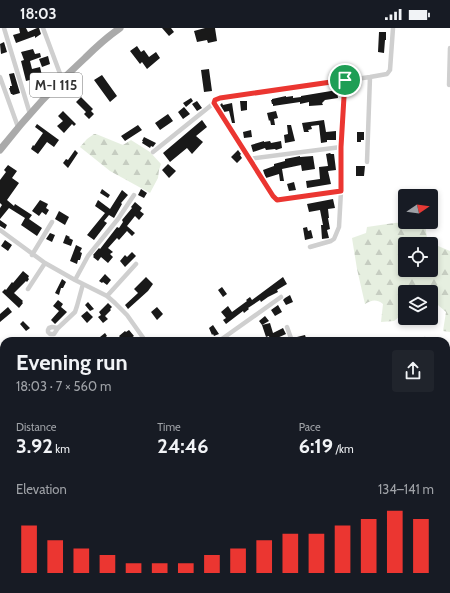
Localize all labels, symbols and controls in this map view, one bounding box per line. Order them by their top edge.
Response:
text: 18:03 [20,5,57,23]
pin [328,63,362,97]
icon: arrive [334,69,356,91]
road number: M-I 115 [30,73,82,97]
north arrow [398,189,438,229]
map controls [398,189,438,325]
button: locate [398,237,438,277]
button: layers [398,285,438,325]
text: Evening run [16,349,128,376]
button: share [392,350,434,392]
text: 18:03 · 7 × 560 m [16,378,111,394]
text: Distance [16,420,57,434]
text: Time [157,420,181,434]
text: Pace [299,420,321,434]
text: 3.92 [16,434,53,458]
text: 24:46 [157,434,208,458]
text: 6:19 [299,434,333,458]
text: km [53,442,70,456]
text: /km [333,442,354,456]
text: Elevation [16,481,67,497]
text: 134–141 m [378,481,434,497]

